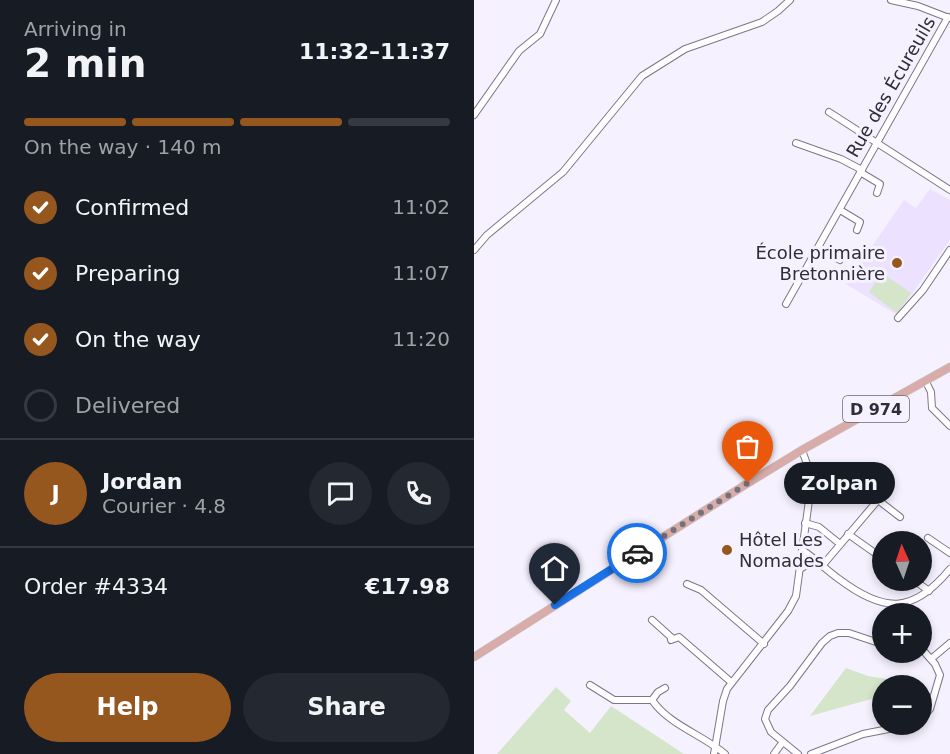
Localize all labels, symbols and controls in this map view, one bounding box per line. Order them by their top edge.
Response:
street label: Rue des Écureuils [842,13,939,161]
text: Arriving in [24,17,127,41]
text: 11:32–11:37 [299,39,450,64]
text: 2 min [24,41,146,86]
text: On the way · 140 m [24,135,222,159]
icon: check [24,191,57,224]
text: Confirmed [75,195,189,220]
text: 11:02 [392,195,450,219]
place label: École primaire Bretonnière [755,242,885,284]
marker: École primaire Bretonnière [890,256,904,270]
icon: check [24,257,57,290]
text: Preparing [75,261,181,286]
text: 11:07 [392,261,450,285]
icon: check [24,323,57,356]
text: On the way [75,327,201,352]
text: 11:20 [392,327,450,351]
text: Delivered [75,393,180,418]
road number: D 974 [843,396,909,422]
pin [722,421,773,483]
icon: bag [731,430,764,463]
button: chat [309,462,372,525]
button: phone [387,462,450,525]
callout: Zolpan [784,462,895,504]
text: Jordan [102,469,182,494]
text: Zolpan [801,471,878,495]
text: J [51,481,60,506]
text: Courier · 4.8 [102,494,226,518]
courier [607,523,667,583]
place label: Hôtel Les Nomades [739,529,824,571]
north arrow [872,531,932,591]
map controls [872,531,932,735]
icon: car [621,537,654,570]
pin [529,543,580,605]
marker: Hôtel Les Nomades [720,543,734,557]
icon: home [538,552,571,585]
text: Order #4334 [24,574,168,599]
text: €17.98 [365,574,450,599]
button: + [872,603,932,663]
button: Help [24,673,231,742]
button: Share [243,673,450,742]
button: − [872,675,932,735]

